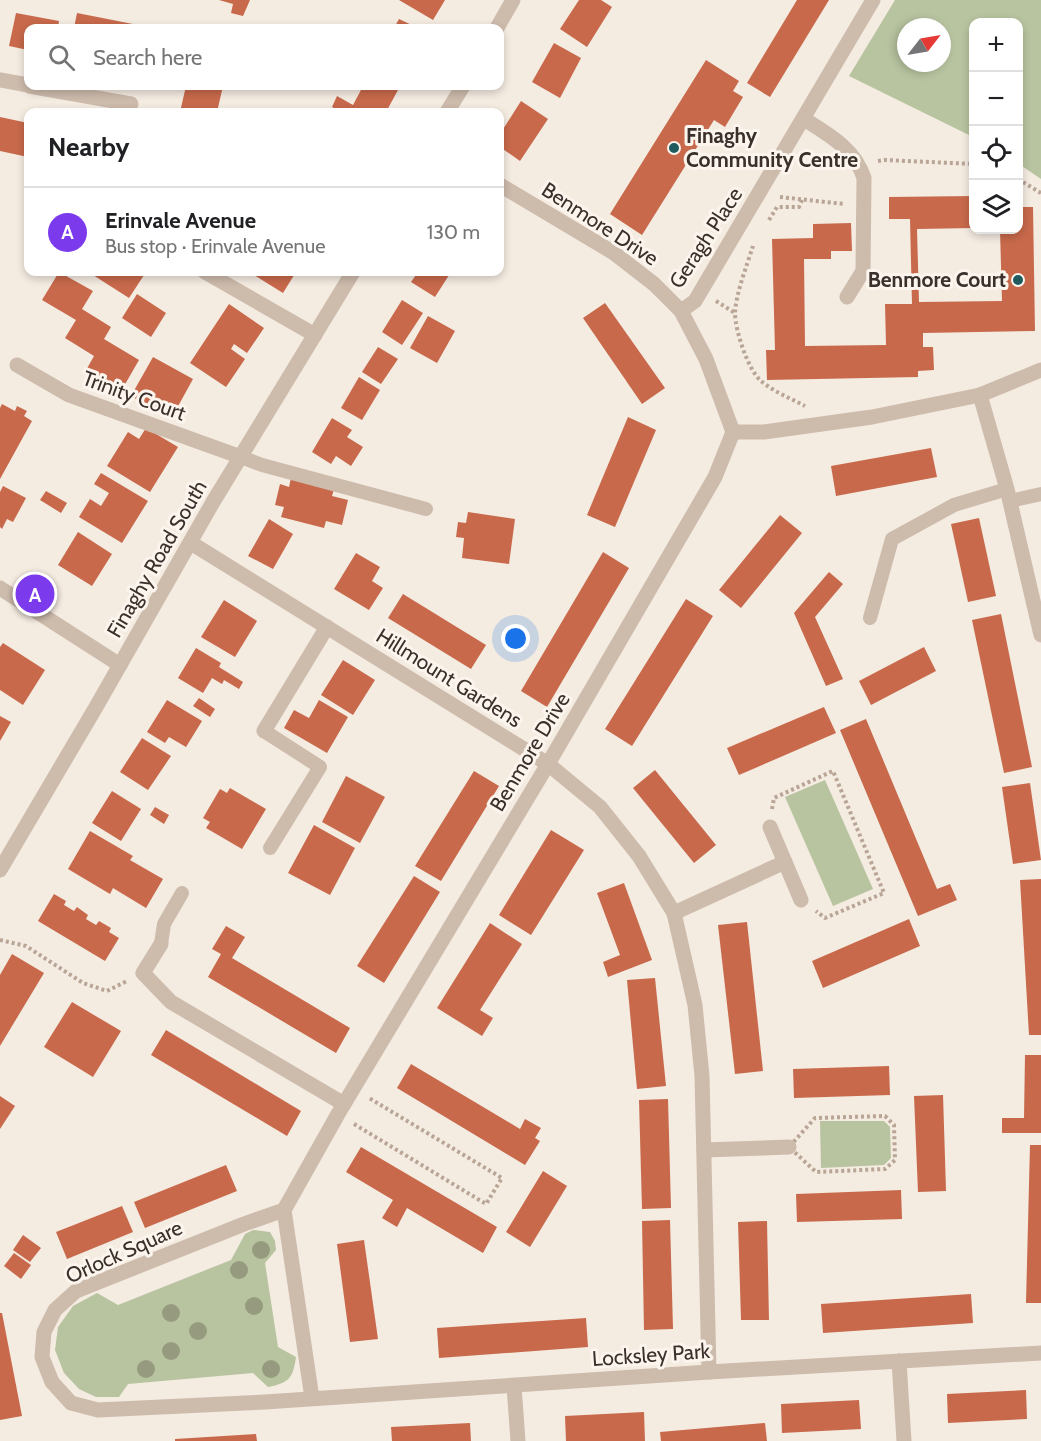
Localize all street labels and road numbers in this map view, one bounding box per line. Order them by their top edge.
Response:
street label: Benmore Drive [537,177,663,271]
street label: Geragh Place [664,183,748,293]
street label: Trinity Court [79,365,189,426]
street label: Finaghy Road South [101,476,212,642]
street label: Hillmount Gardens [372,623,527,733]
street label: Benmore Drive [484,688,575,816]
street label: Orlock Square [62,1215,186,1288]
street label: Locksley Park [591,1338,711,1371]

